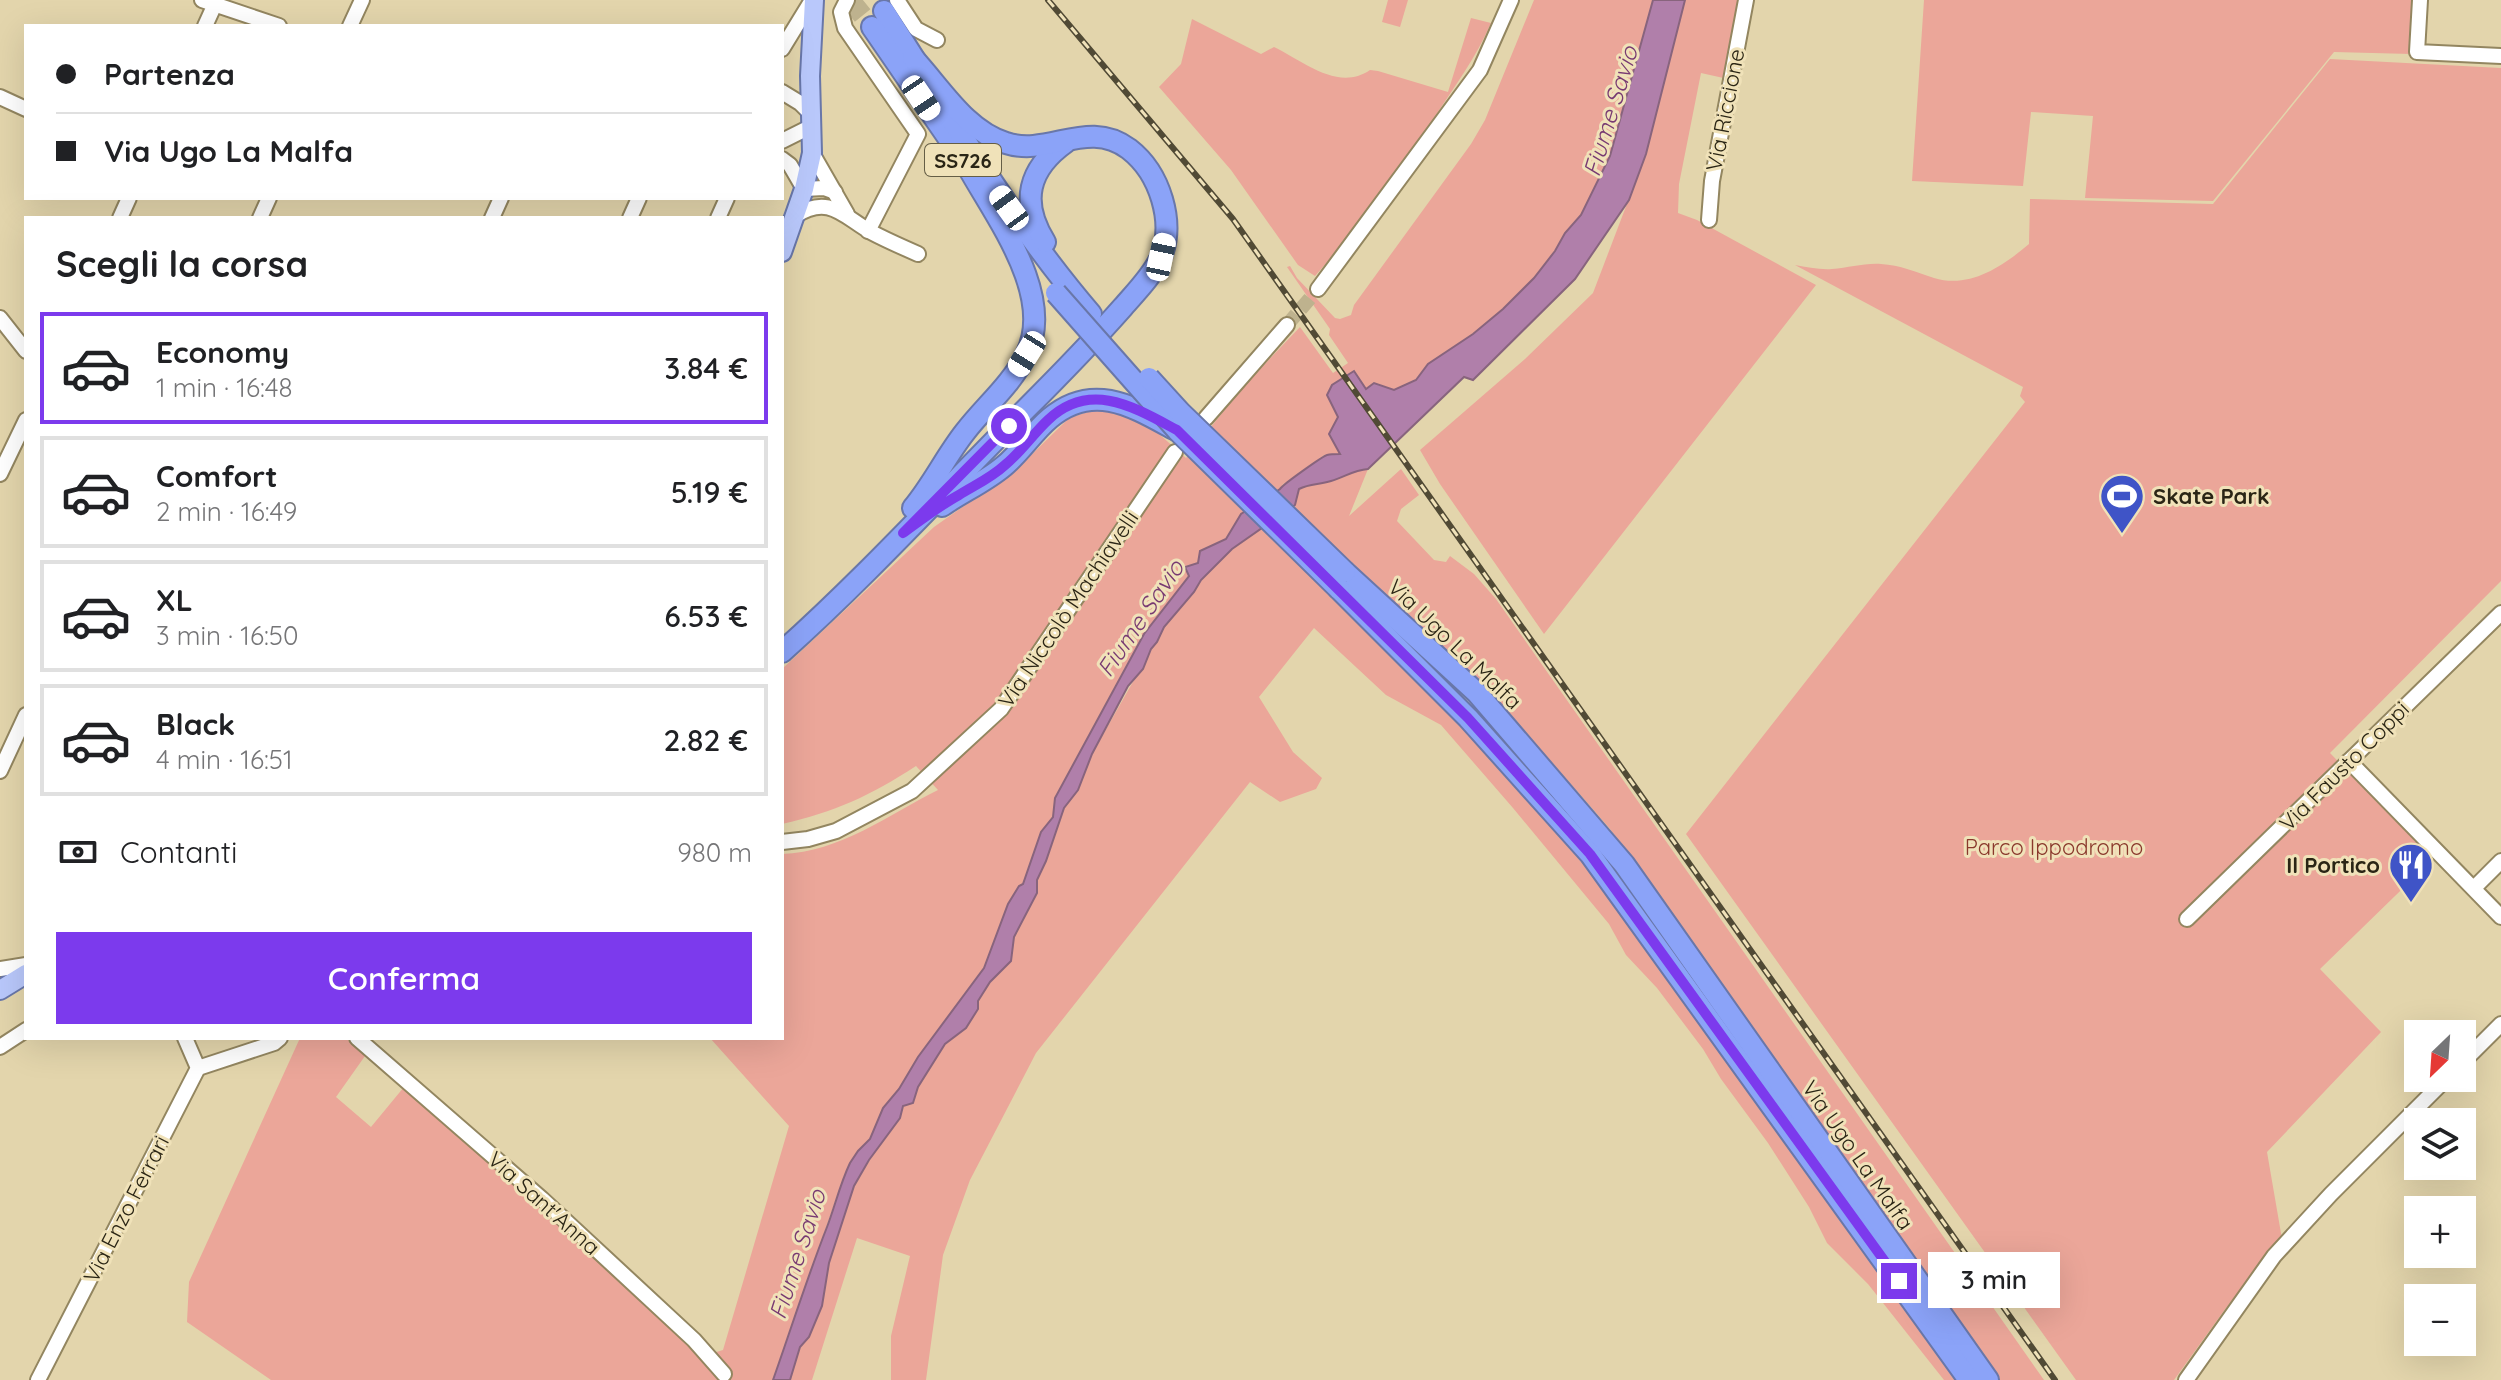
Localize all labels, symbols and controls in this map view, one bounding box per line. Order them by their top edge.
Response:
water label: Fiume Savio [1576,41,1644,180]
street label: Via Riccione [1699,46,1751,174]
text: Partenza [104,55,235,93]
car [898,71,944,125]
text: Via Ugo La Malfa [104,132,353,170]
road number: SS726 [925,144,1001,176]
car [985,182,1033,234]
car [1144,231,1178,283]
text: Scegli la corsa [56,241,308,286]
car [1004,327,1050,381]
icon: car [60,332,132,404]
text: Economy [156,333,289,371]
text: 3.84 € [664,349,748,387]
text: 1 min · 16:48 [156,371,293,404]
route start [991,408,1027,444]
icon: car [60,456,132,528]
text: Comfort [156,457,277,495]
sports icon: Skate Park [2098,472,2146,535]
text: 5.19 € [671,473,748,511]
place label: Skate Park [2153,482,2269,510]
text: 2 min · 16:49 [156,495,297,528]
street label: Via Niccolò Machiavelli [992,505,1144,713]
water label: Fiume Savio [1090,553,1191,682]
street label: Via Ugo La Malfa [1382,573,1528,715]
icon: car [60,580,132,652]
text: XL [156,581,193,619]
text: 6.53 € [664,597,748,635]
text: 3 min · 16:50 [156,619,298,652]
street label: Via Fausto Coppi [2273,695,2415,837]
icon: car [60,704,132,776]
text: Black [156,705,235,743]
text: 2.82 € [663,721,748,759]
text: 4 min · 16:51 [156,743,293,776]
icon: cash [56,830,100,874]
text: Contanti [120,833,237,871]
park label: Parco Ippodromo [1965,833,2143,861]
text: 980 m [677,836,752,869]
restaurant icon: Il Portico [2387,841,2435,904]
place label: Il Portico [2286,851,2380,879]
button: Conferma [56,932,752,1024]
north arrow [2404,1020,2476,1092]
map controls [2404,1020,2476,1356]
street label: Via Ugo La Malfa [1796,1075,1920,1235]
button: layers [2404,1108,2476,1180]
street label: Via Enzo Ferrari [77,1131,175,1287]
street label: Via Sant'Anna [482,1145,606,1261]
water label: Fiume Savio [762,1184,833,1323]
button: + [2404,1196,2476,1268]
callout: 3 min [1927,1253,2059,1309]
route end [1881,1263,1917,1299]
text: 3 min [1961,1263,2027,1296]
button: − [2404,1284,2476,1356]

